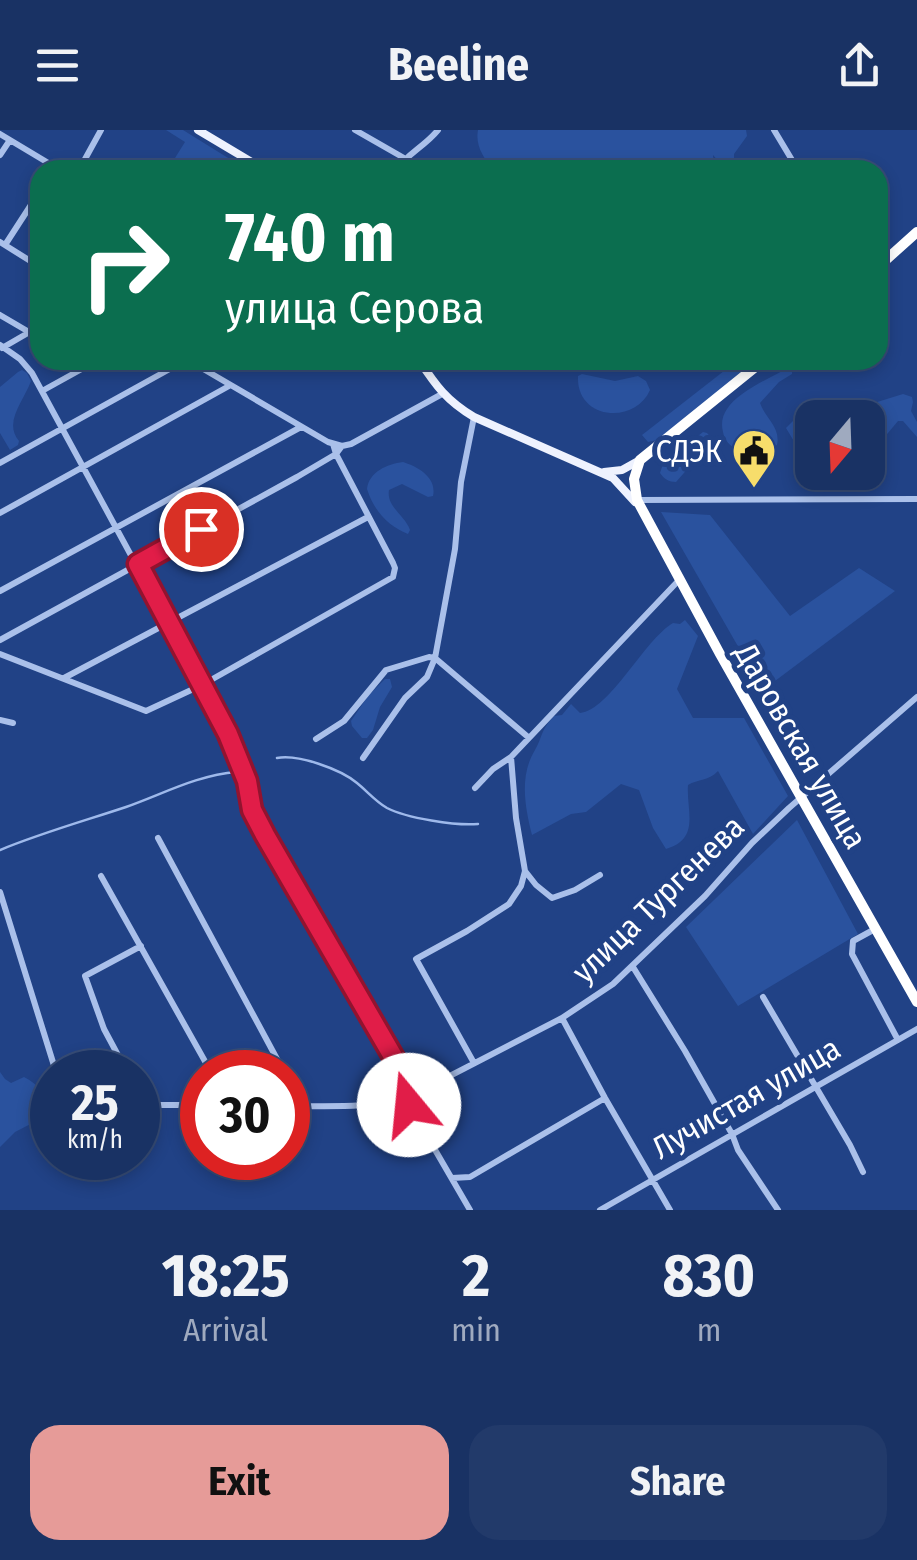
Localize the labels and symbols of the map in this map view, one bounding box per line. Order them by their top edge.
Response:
north arrow [795,400,885,490]
public building icon: СДЭК [731,428,777,489]
place label: СДЭК [655,432,722,470]
pin [159,487,244,572]
street label: Даровская улица [726,636,875,855]
street label: улица Тургенева [564,807,752,991]
street label: Лучистая улица [645,1029,847,1167]
speed limit sign: 30 [180,1050,310,1180]
position arrow [357,1053,461,1157]

